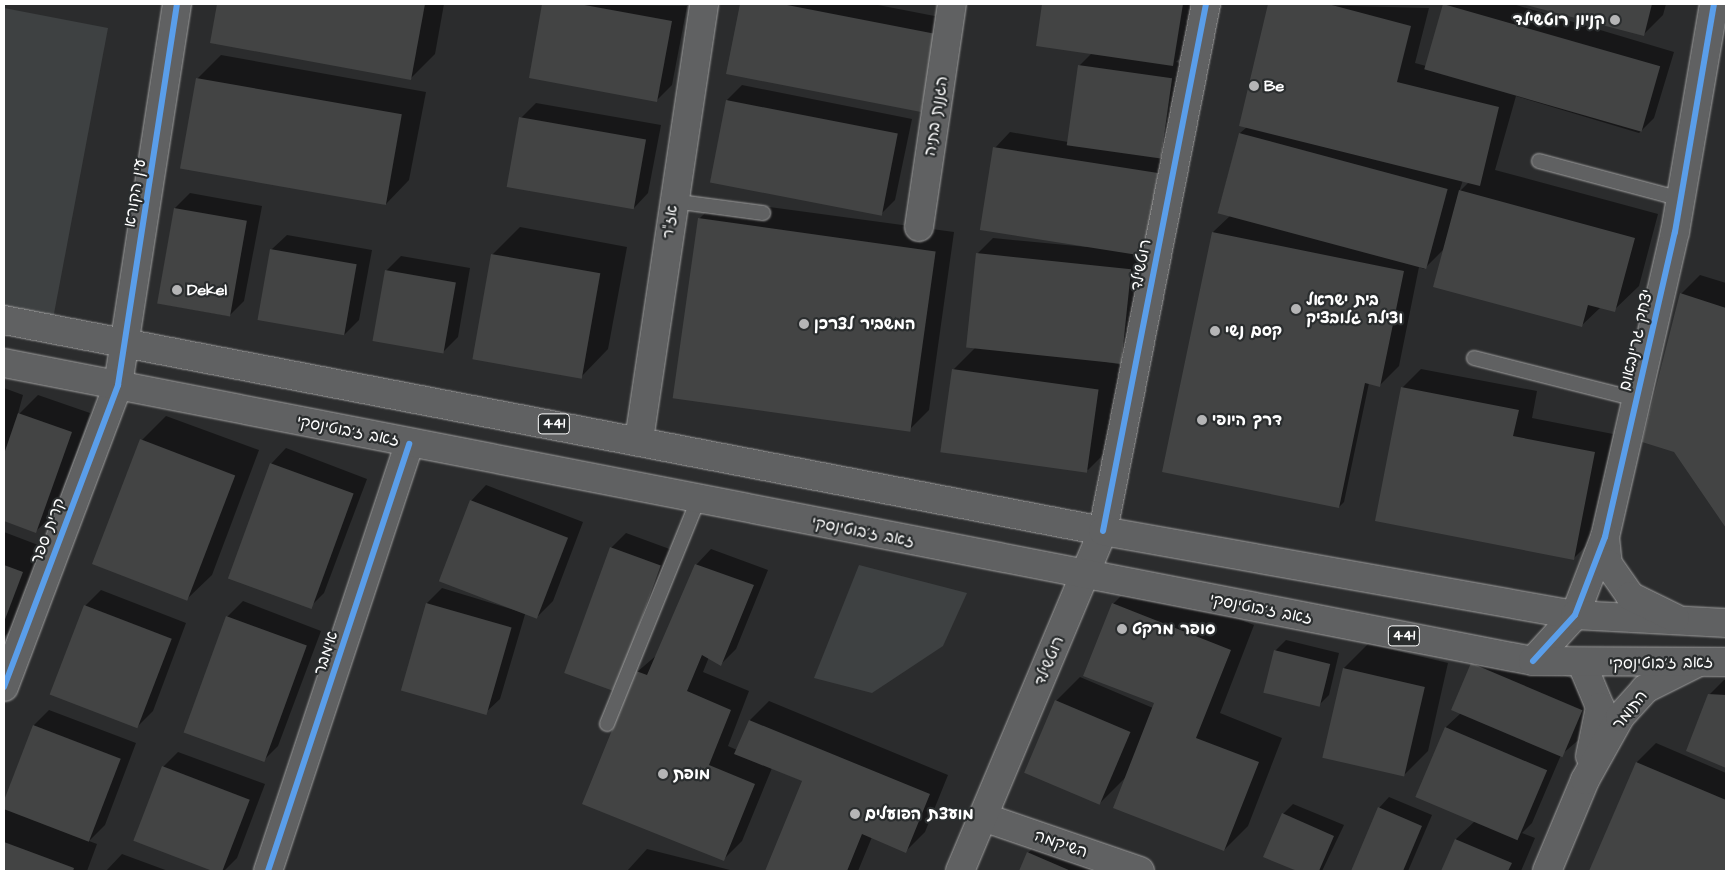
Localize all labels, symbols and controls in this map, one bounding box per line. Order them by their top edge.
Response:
place label: קניון רוטשילד [1513,10,1605,30]
marker: קניון רוטשילד [1609,14,1621,26]
street label: הגננת בתיה [920,74,952,158]
place label: Be [1264,76,1284,96]
marker: Be [1248,80,1260,92]
street label: עין הקורא [120,157,150,229]
street label: אז"ר [658,204,682,240]
street label: רוטשילד [1127,237,1155,293]
place label: Dekel [187,280,227,300]
marker: Dekel [171,284,183,296]
street label: יצחק גרינבאום [1615,287,1657,393]
place label: בית ישראל וצילה גלובציק [1306,290,1403,328]
marker: בית ישראל וצילה גלובציק [1290,303,1302,315]
place label: המשביר לצרכן [814,314,916,334]
marker: המשביר לצרכן [798,318,810,330]
place label: קסם נשי [1225,321,1282,341]
marker: קסם נשי [1209,325,1221,337]
place label: דרך היופי [1212,410,1282,430]
street label: זאב ז'בוטינסקי [295,412,401,450]
road number: 441 [538,412,570,436]
marker: דרך היופי [1196,414,1208,426]
street label: קרית ספר [27,495,69,567]
street label: זאב ז'בוטינסקי [810,513,916,551]
street label: זאב ז'בוטינסקי [1208,590,1314,628]
place label: סופר מרקט [1132,619,1215,639]
marker: סופר מרקט [1116,623,1128,635]
road number: 441 [1388,624,1420,648]
street label: אימבר [310,629,342,677]
street label: רוטשילד [1030,633,1068,689]
street label: זאב ז'בוטינסקי [1609,652,1713,674]
street label: התומר [1608,686,1652,734]
place label: מופת [673,764,710,784]
marker: מופת [657,768,669,780]
place label: מועצת הפועלים [865,804,974,824]
marker: מועצת הפועלים [849,808,861,820]
street label: השיקמה [1032,826,1090,862]

